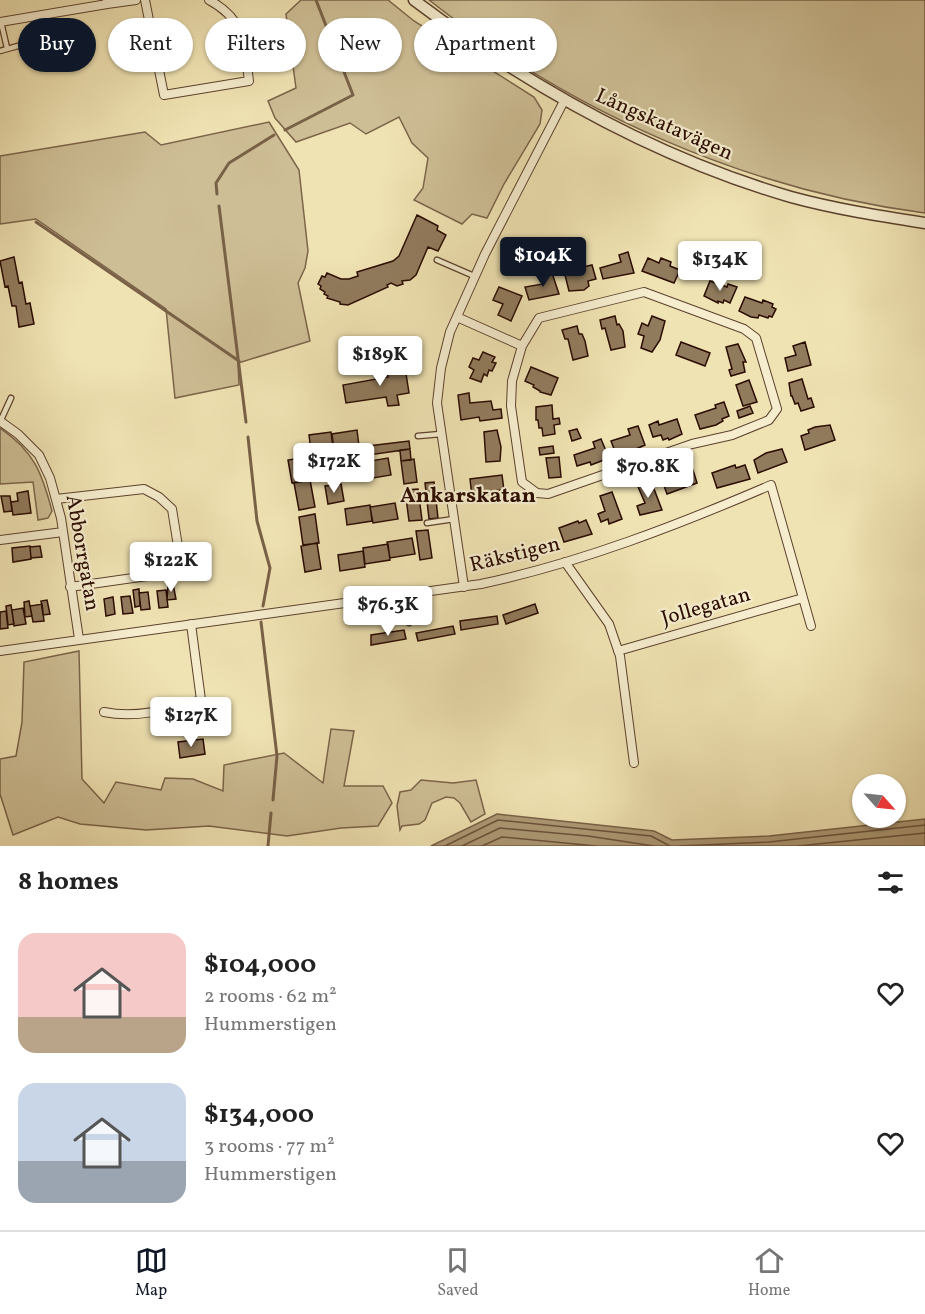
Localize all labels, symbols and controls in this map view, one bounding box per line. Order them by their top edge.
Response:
chip: Buy [18,18,96,72]
chip: Rent [108,18,193,72]
chip: Filters [205,18,306,72]
chip: New [318,18,402,72]
chip: Apartment [414,18,557,72]
street label: Långskatavägen [590,82,738,168]
pin: $104K [501,237,585,288]
pin: $134K [678,241,762,292]
text: $104K [514,242,572,270]
text: $134K [692,246,748,274]
pin: $189K [338,336,422,387]
text: $189K [352,341,408,369]
pin: $172K [292,443,376,494]
text: $172K [307,448,361,476]
pin: $70.8K [599,448,697,499]
text: $70.8K [616,453,680,481]
district label: Ankarskatan [400,481,536,512]
street label: Abborrgatan [58,493,106,613]
street label: Räkstigen [467,530,563,580]
pin: $122K [129,542,213,593]
text: $122K [144,547,198,575]
street label: Jollegatan [658,580,754,634]
pin: $76.3K [339,586,437,637]
text: $76.3K [357,591,419,619]
pin: $127K [149,697,233,748]
text: $127K [164,702,218,730]
north arrow [852,774,906,828]
map controls [852,774,906,828]
text: 8 homes [18,864,119,900]
icon: filters [874,866,907,899]
text: $104,000 [204,947,316,983]
icon: home [66,957,138,1029]
icon: heart [874,977,907,1010]
text: 2 rooms · 62 m² [204,983,337,1011]
text: Hummerstigen [204,1011,337,1039]
text: $134,000 [204,1097,314,1133]
icon: home [66,1107,138,1179]
icon: heart [874,1127,907,1160]
text: 3 rooms · 77 m² [204,1133,335,1161]
text: Hummerstigen [204,1161,337,1189]
tab: Map [135,1244,168,1302]
tab: Saved [437,1244,478,1302]
tab: Home [748,1244,790,1302]

